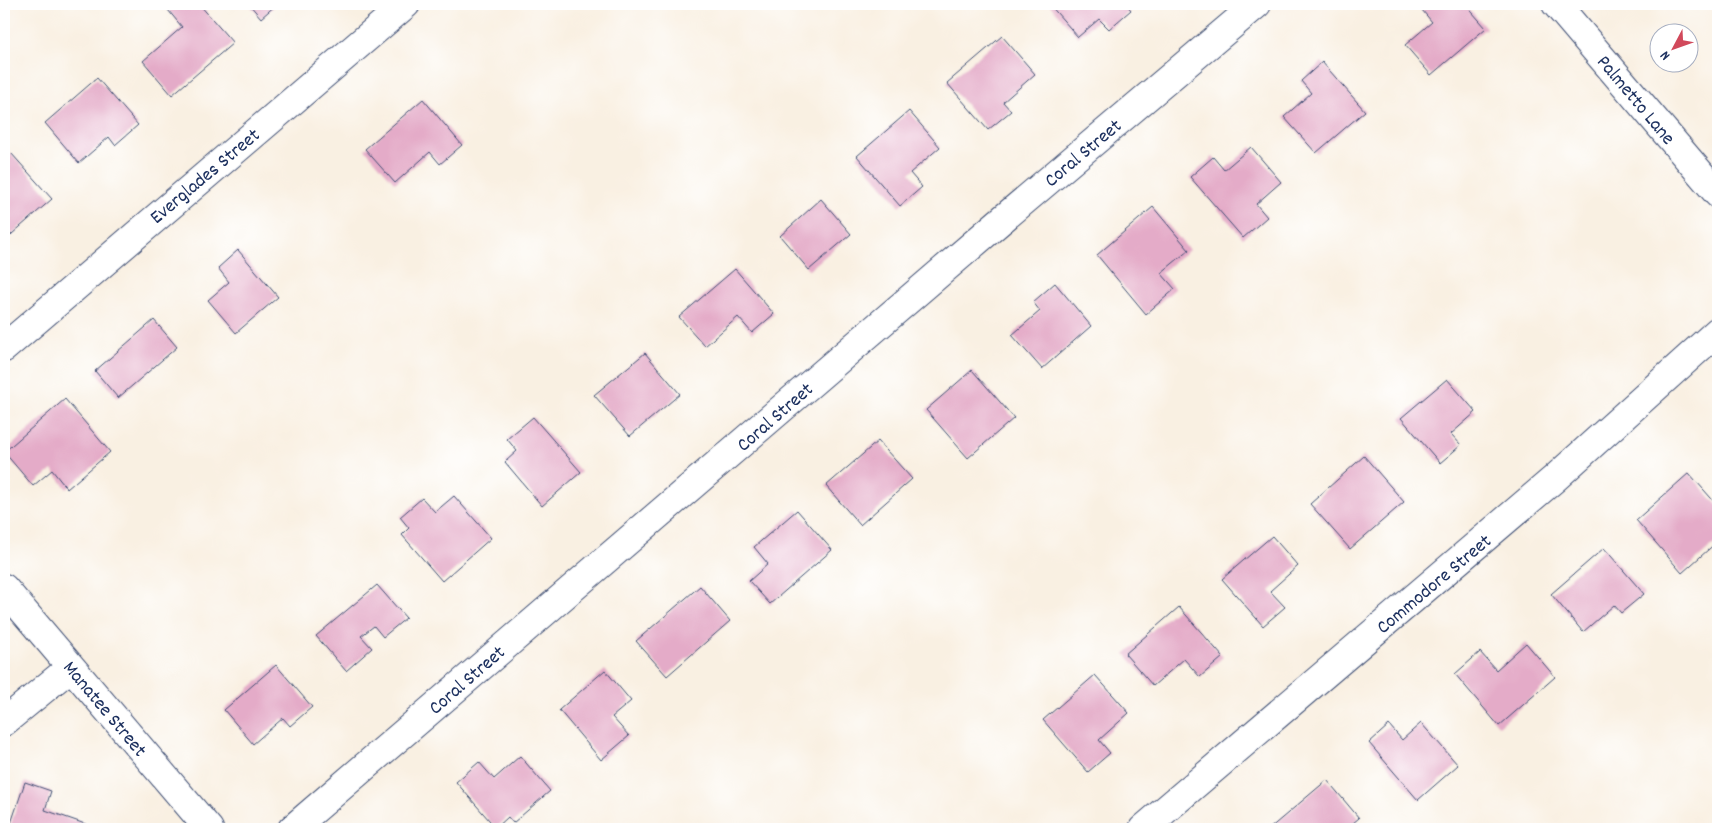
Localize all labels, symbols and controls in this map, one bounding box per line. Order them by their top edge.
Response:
north arrow [1650,22,1700,72]
text: N [1656,46,1676,64]
street label: Palmetto Lane [1589,50,1681,152]
street label: Coral Street [1039,114,1129,195]
street label: Everglades Street [145,123,267,232]
street label: Coral Street [731,377,820,460]
street label: Commodore Street [1371,529,1499,642]
street label: Coral Street [423,640,512,723]
street label: Manatee Street [55,656,152,764]

